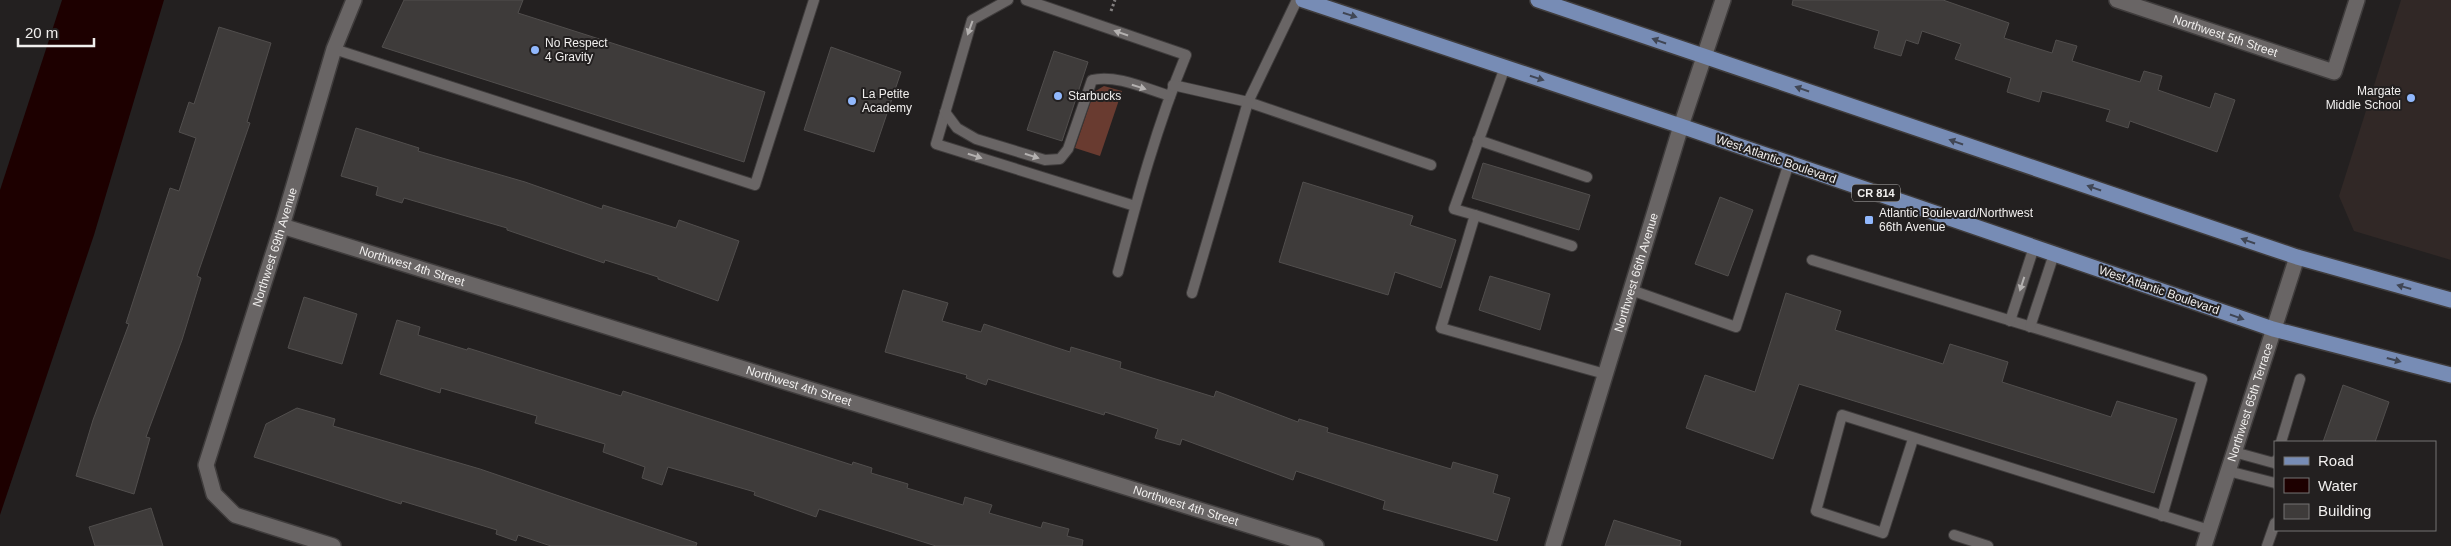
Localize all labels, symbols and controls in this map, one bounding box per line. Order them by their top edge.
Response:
one-way arrow [1342,12,1357,20]
street label: Northwest 5th Street [2171,12,2280,60]
scale bar [18,15,94,47]
one-way arrow [966,21,974,36]
text: 20 m [25,24,58,41]
one-way arrow [1113,28,1128,36]
place label: No Respect 4 Gravity [545,36,608,64]
one-way arrow [1651,37,1666,45]
marker: No Respect 4 Gravity [529,44,541,56]
one-way arrow [1530,74,1545,82]
one-way arrow [1132,83,1147,91]
place label: Margate Middle School [2326,84,2401,112]
one-way arrow [1795,85,1810,93]
place label: La Petite Academy [862,87,912,115]
place label: Starbucks [1068,89,1121,103]
marker: Starbucks [1052,90,1064,102]
marker: Margate Middle School [2405,92,2417,104]
marker: La Petite Academy [846,95,858,107]
street label: West Atlantic Boulevard [1714,132,1838,186]
one-way arrow [1948,137,1963,145]
one-way arrow [967,153,982,161]
one-way arrow [1025,153,1040,161]
road number: CR 814 [1852,184,1900,202]
one-way arrow [2087,184,2102,192]
street label: Northwest 69th Avenue [250,186,300,309]
place label: Atlantic Boulevard/Northwest 66th Avenue [1879,206,2034,234]
street label: Northwest 66th Avenue [1612,211,1661,334]
marker: Atlantic Boulevard/Northwest 66th Avenue [1863,214,1875,226]
one-way arrow [2241,236,2256,244]
street label: Northwest 4th Street [358,243,467,289]
street label: West Atlantic Boulevard [2097,263,2221,317]
one-way arrow [2018,277,2026,292]
one-way arrow [2396,282,2411,290]
one-way arrow [2230,314,2245,321]
street label: Northwest 65th Terrace [2225,341,2276,463]
one-way arrow [2386,357,2401,365]
street label: Northwest 4th Street [744,363,854,409]
legend [2274,441,2436,531]
text: Road [2318,452,2354,469]
text: Water [2318,477,2357,494]
street label: Northwest 4th Street [1131,483,1241,529]
text: Building [2318,502,2371,519]

